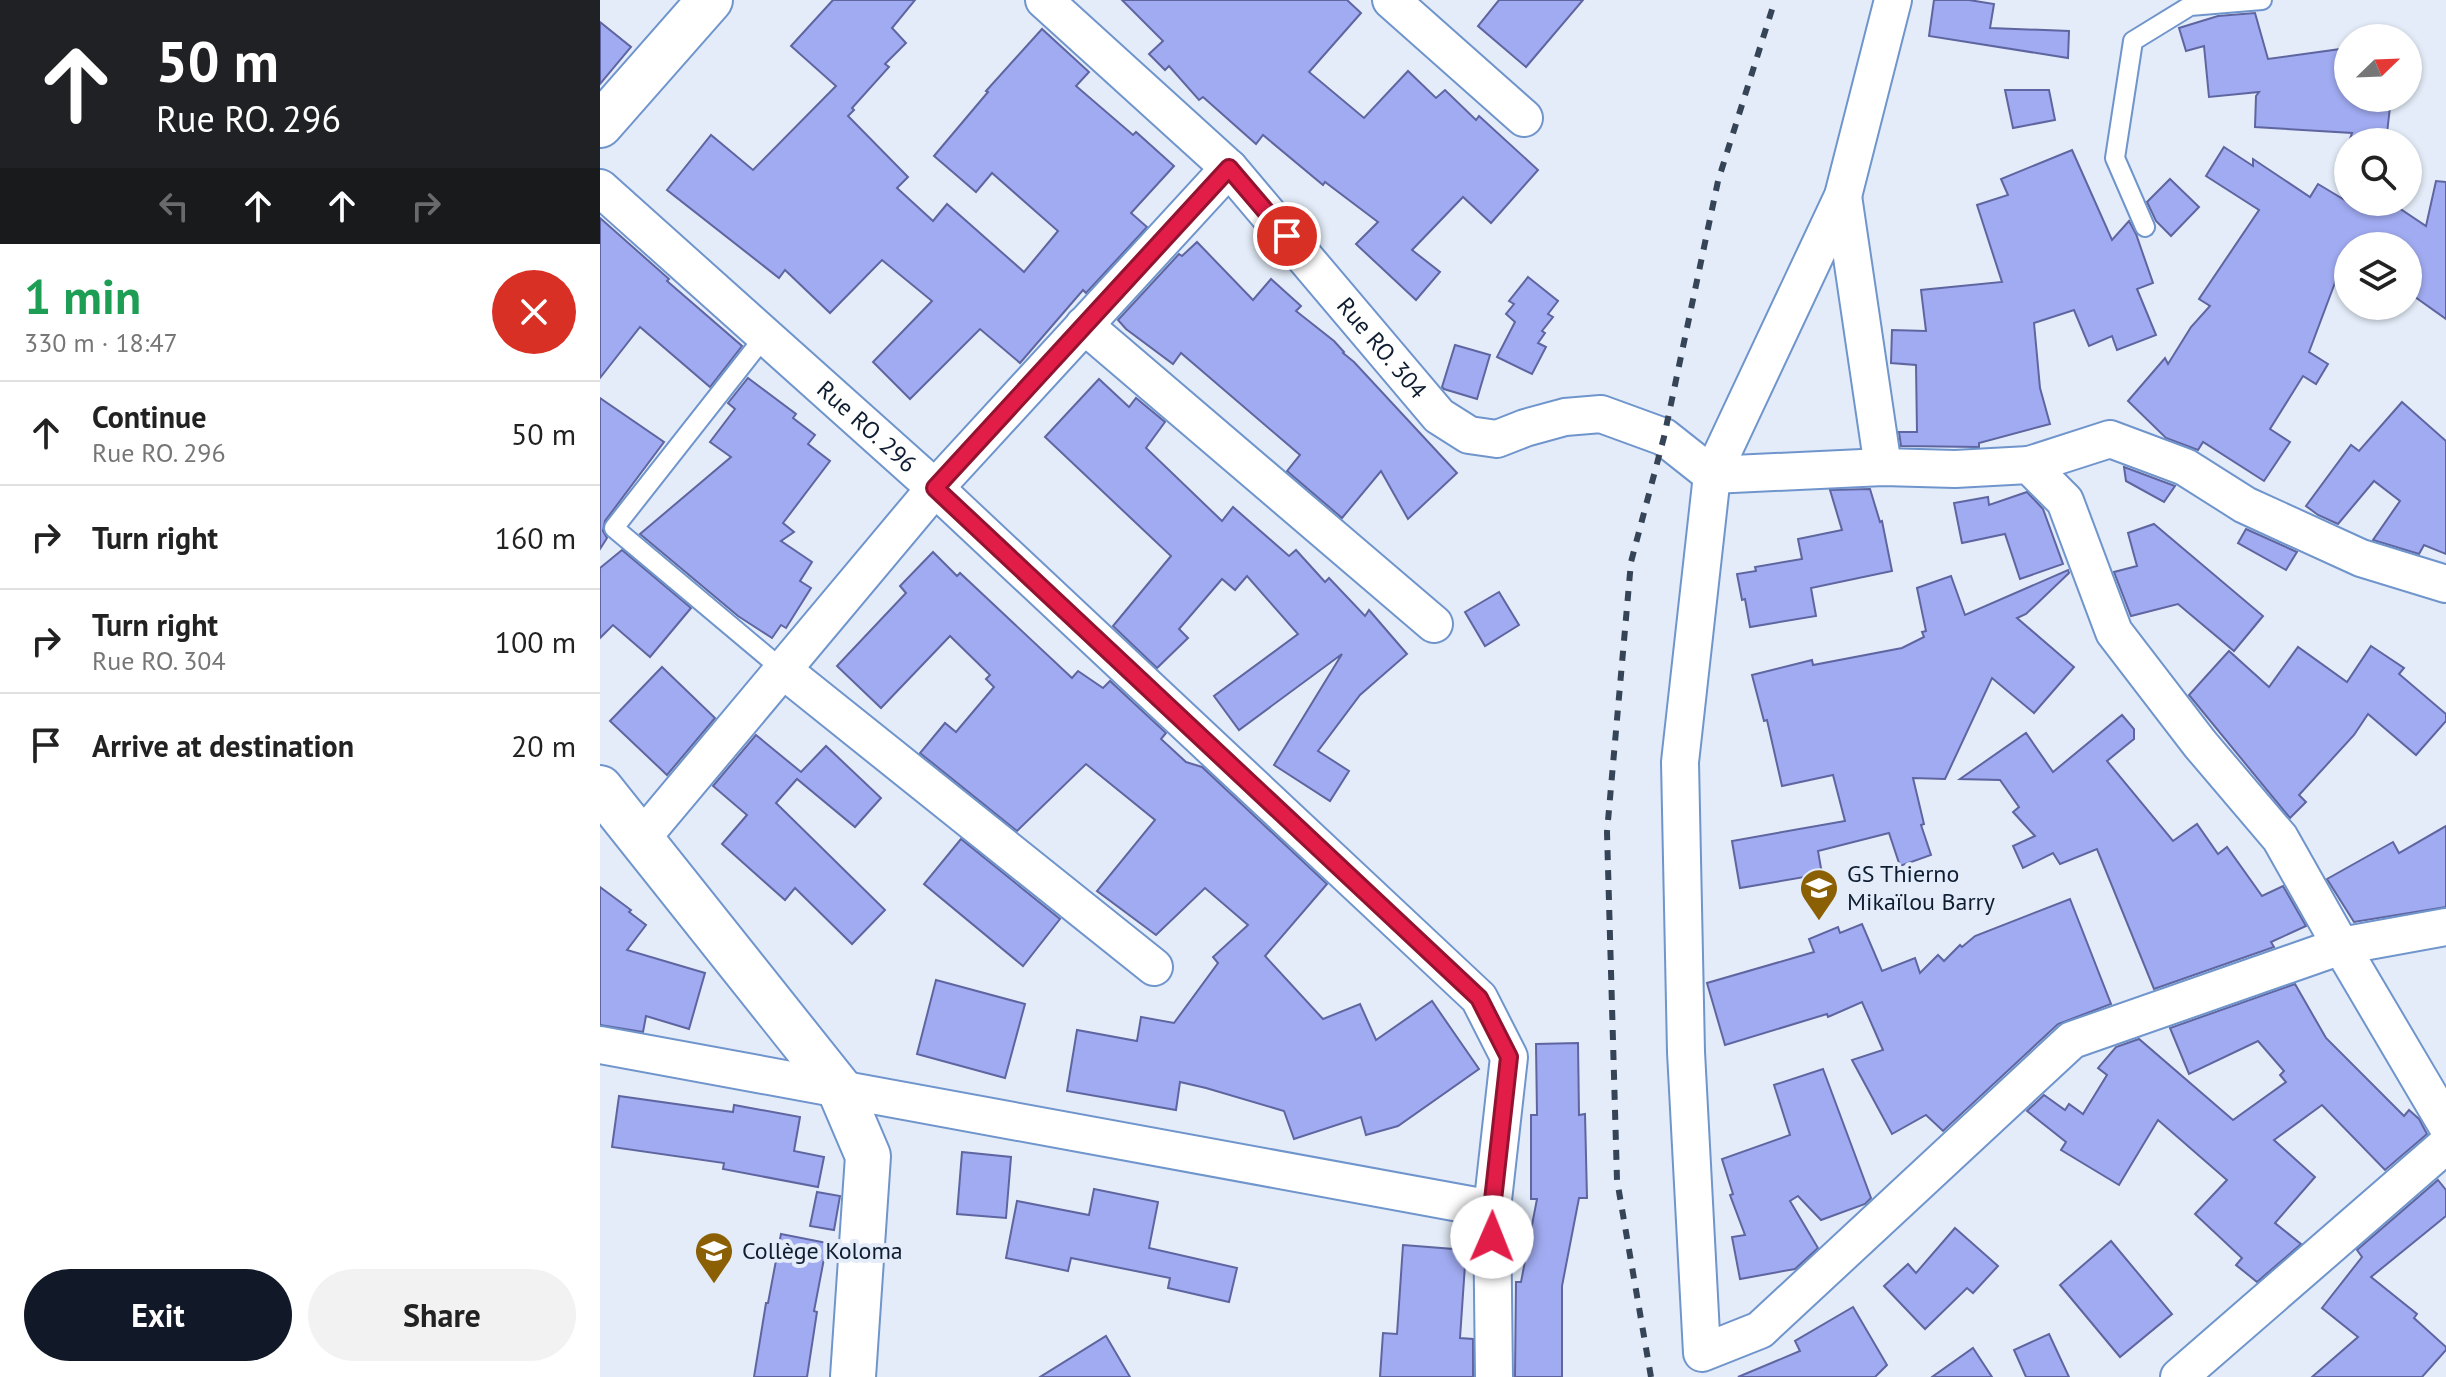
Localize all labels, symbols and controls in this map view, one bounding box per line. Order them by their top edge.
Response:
north arrow [2334,24,2422,112]
map controls [2334,24,2422,320]
text: 50 m [156,25,279,97]
icon: ahead [24,32,128,136]
text: Rue RO. 296 [156,95,341,142]
button: search [2334,128,2422,216]
icon: left [152,184,196,228]
icon: ahead [236,184,280,228]
icon: ahead [320,184,364,228]
icon: right [404,184,448,228]
pin [1253,202,1321,270]
icon: arrive [1265,214,1309,258]
button: layers [2334,232,2422,320]
text: 1 min [24,265,141,327]
button: close [492,270,576,354]
street label: Rue RO. 304 [1330,291,1434,405]
text: 330 m · 18:47 [24,326,178,359]
street label: Rue RO. 296 [811,374,923,479]
text: Continue [92,397,206,436]
icon: ahead [24,411,68,455]
text: 50 m [511,414,576,453]
text: Rue RO. 296 [92,436,226,469]
icon: right [24,515,68,559]
text: Turn right [92,518,218,557]
text: 160 m [495,518,576,557]
text: Turn right [92,605,218,644]
icon: right [24,619,68,663]
text: 100 m [495,622,576,661]
text: Rue RO. 304 [92,644,226,677]
icon: arrive [24,723,68,767]
text: Arrive at destination [92,726,354,765]
text: 20 m [511,726,576,765]
place label: GS Thierno Mikaïlou Barry [1847,858,1995,917]
school or university icon: GS Thierno Mikaïlou Barry [1798,867,1840,922]
position arrow [1450,1195,1534,1279]
school or university icon: Collège Koloma [693,1230,735,1285]
place label: Collège Koloma [742,1235,903,1266]
button: Exit [24,1269,292,1361]
button: Share [308,1269,576,1361]

